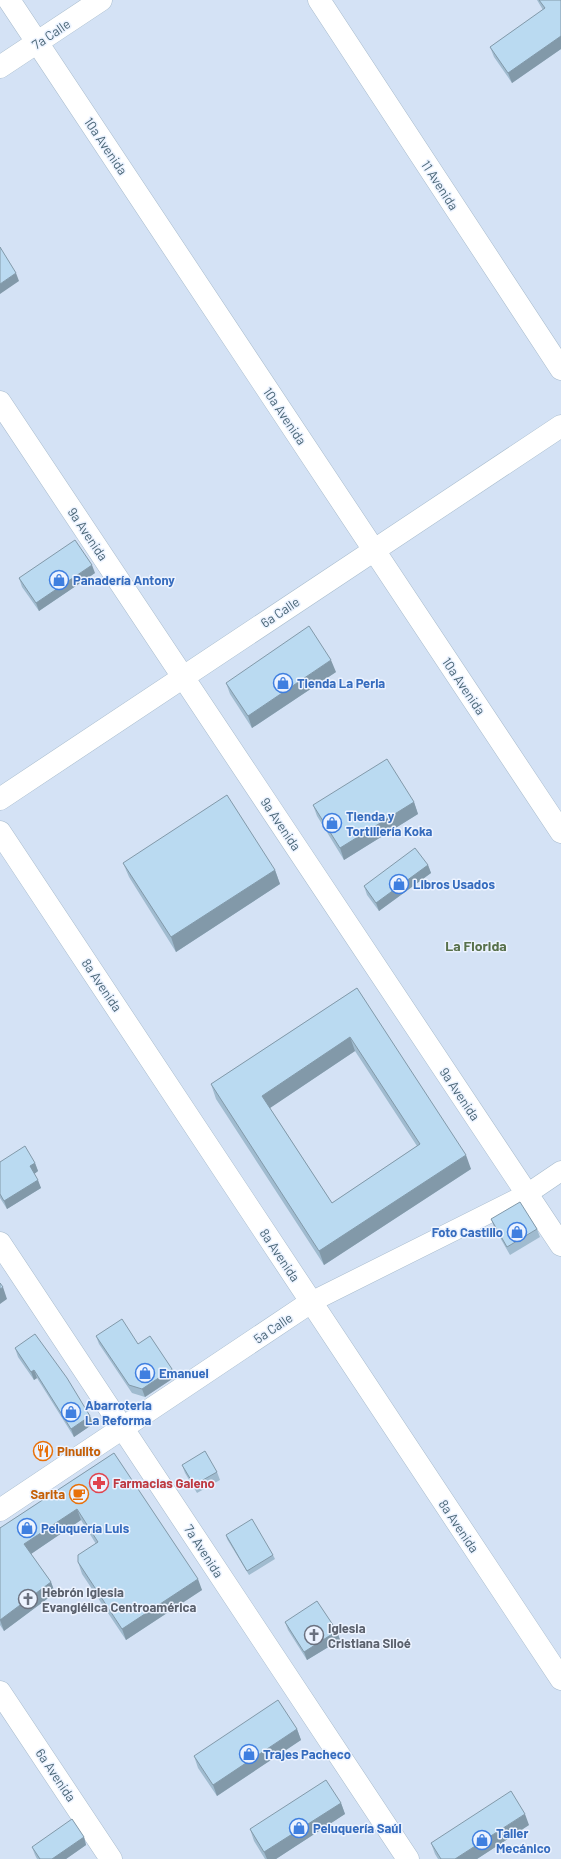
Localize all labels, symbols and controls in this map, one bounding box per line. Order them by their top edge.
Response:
street label: 7a Calle [29,15,73,53]
street label: 10a Avenida [81,114,131,178]
street label: 11 Avenida [418,157,462,213]
street label: 10a Avenida [260,384,310,448]
street label: 9a Avenida [64,504,112,564]
shop icon: Panadería Antony [48,569,70,591]
place label: Panadería Antony [73,572,175,588]
street label: 6a Calle [258,593,302,631]
street label: 10a Avenida [439,654,489,718]
shop icon: Tienda La Perla [272,672,294,694]
place label: Tienda La Perla [297,675,385,691]
street label: 9a Avenida [257,794,305,854]
place label: Tienda y Tortillería Koka [346,808,433,839]
shop icon: Tienda y Tortillería Koka [321,812,343,834]
shop icon: Libros Usados [388,873,410,895]
place label: Libros Usados [413,876,495,892]
district label: La Florida [445,937,507,954]
street label: 8a Avenida [78,955,126,1015]
street label: 9a Avenida [436,1064,484,1124]
shop icon: Foto Castillo [506,1221,528,1243]
place label: Foto Castillo [432,1224,503,1240]
street label: 8a Avenida [256,1225,304,1285]
street label: 5a Calle [251,1309,295,1347]
shop icon: Emanuel [134,1362,156,1384]
place label: Emanuel [159,1365,209,1381]
place label: Abarroteria La Reforma [85,1397,152,1428]
shop icon: Abarroteria La Reforma [60,1401,82,1423]
restaurant icon: Pinulito [32,1440,54,1462]
place label: Pinulito [57,1443,101,1459]
pharmacy icon: Farmacias Galeno [88,1472,110,1494]
place label: Farmacias Galeno [113,1475,215,1491]
cafe icon: Sarita [68,1483,90,1505]
place label: Sarita [30,1486,65,1502]
street label: 8a Avenida [435,1496,483,1556]
shop icon: Peluquería Luis [16,1517,38,1539]
place label: Peluquería Luis [41,1520,130,1536]
street label: 7a Avenida [181,1522,227,1580]
place label: Hebrón Iglesia Evanglélica Centroamérica [42,1584,196,1615]
church icon: Hebrón Iglesia Evanglélica Centroamérica [17,1588,39,1610]
place label: Iglesia Cristiana Siloé [328,1620,411,1651]
church icon: Iglesia Cristiana Siloé [303,1624,325,1646]
shop icon: Trajes Pacheco [238,1743,260,1765]
street label: 6a Avenida [32,1745,80,1805]
place label: Trajes Pacheco [263,1746,351,1762]
shop icon: Peluquería Saúl [288,1817,310,1839]
place label: Peluquería Saúl [313,1820,402,1836]
place label: Taller Mecánico [496,1825,551,1856]
shop icon: Taller Mecánico [471,1829,493,1851]

